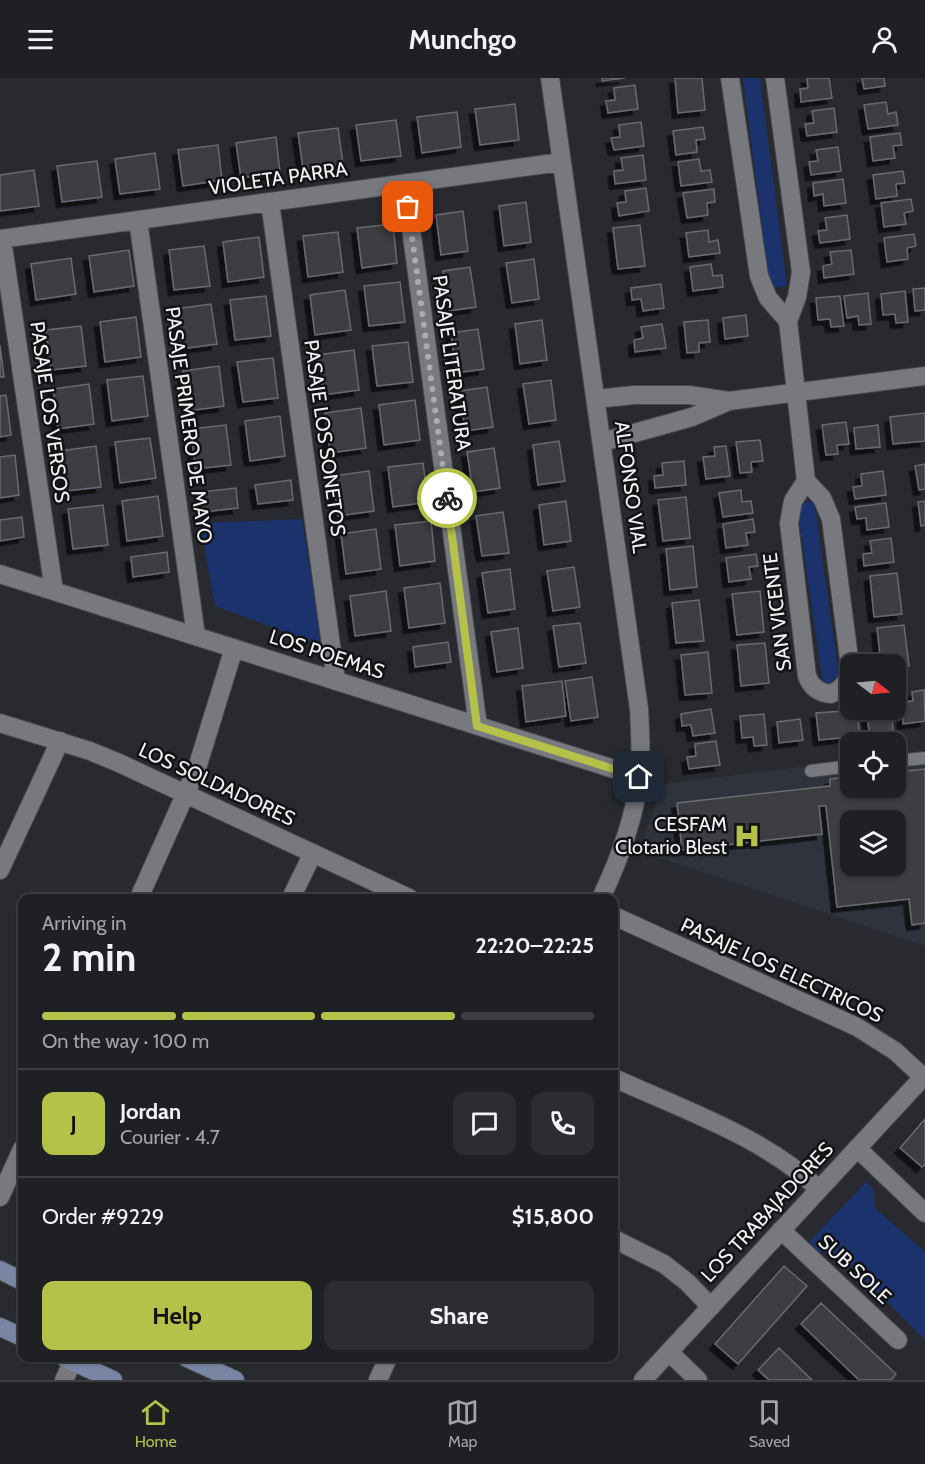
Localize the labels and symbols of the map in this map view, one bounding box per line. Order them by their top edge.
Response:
street label: VIOLETA PARRA [207,156,349,200]
pin [382,181,433,232]
street label: PASAJE LITERATURA [428,274,476,453]
street label: PASAJE PRIMERO DE MAYO [160,305,218,545]
street label: PASAJE LOS VERSOS [25,320,75,505]
street label: PASAJE LOS SONETOS [299,338,351,538]
street label: ALFONSO VIAL [610,419,652,555]
courier [417,468,477,528]
street label: SAN VICENTE [758,551,796,673]
street label: LOS POEMAS [267,624,388,684]
north arrow [840,654,906,720]
street label: LOS SOLDADORES [135,737,299,831]
pin [613,751,664,802]
place label: CESFAM Clotario Blest [615,812,727,859]
hospital icon: CESFAM Clotario Blest [732,821,762,851]
street label: PASAJE LOS ELECTRICOS [677,913,887,1027]
street label: LOS TRABAJADORES [696,1137,838,1287]
street label: SUB SOLE [814,1229,896,1309]

